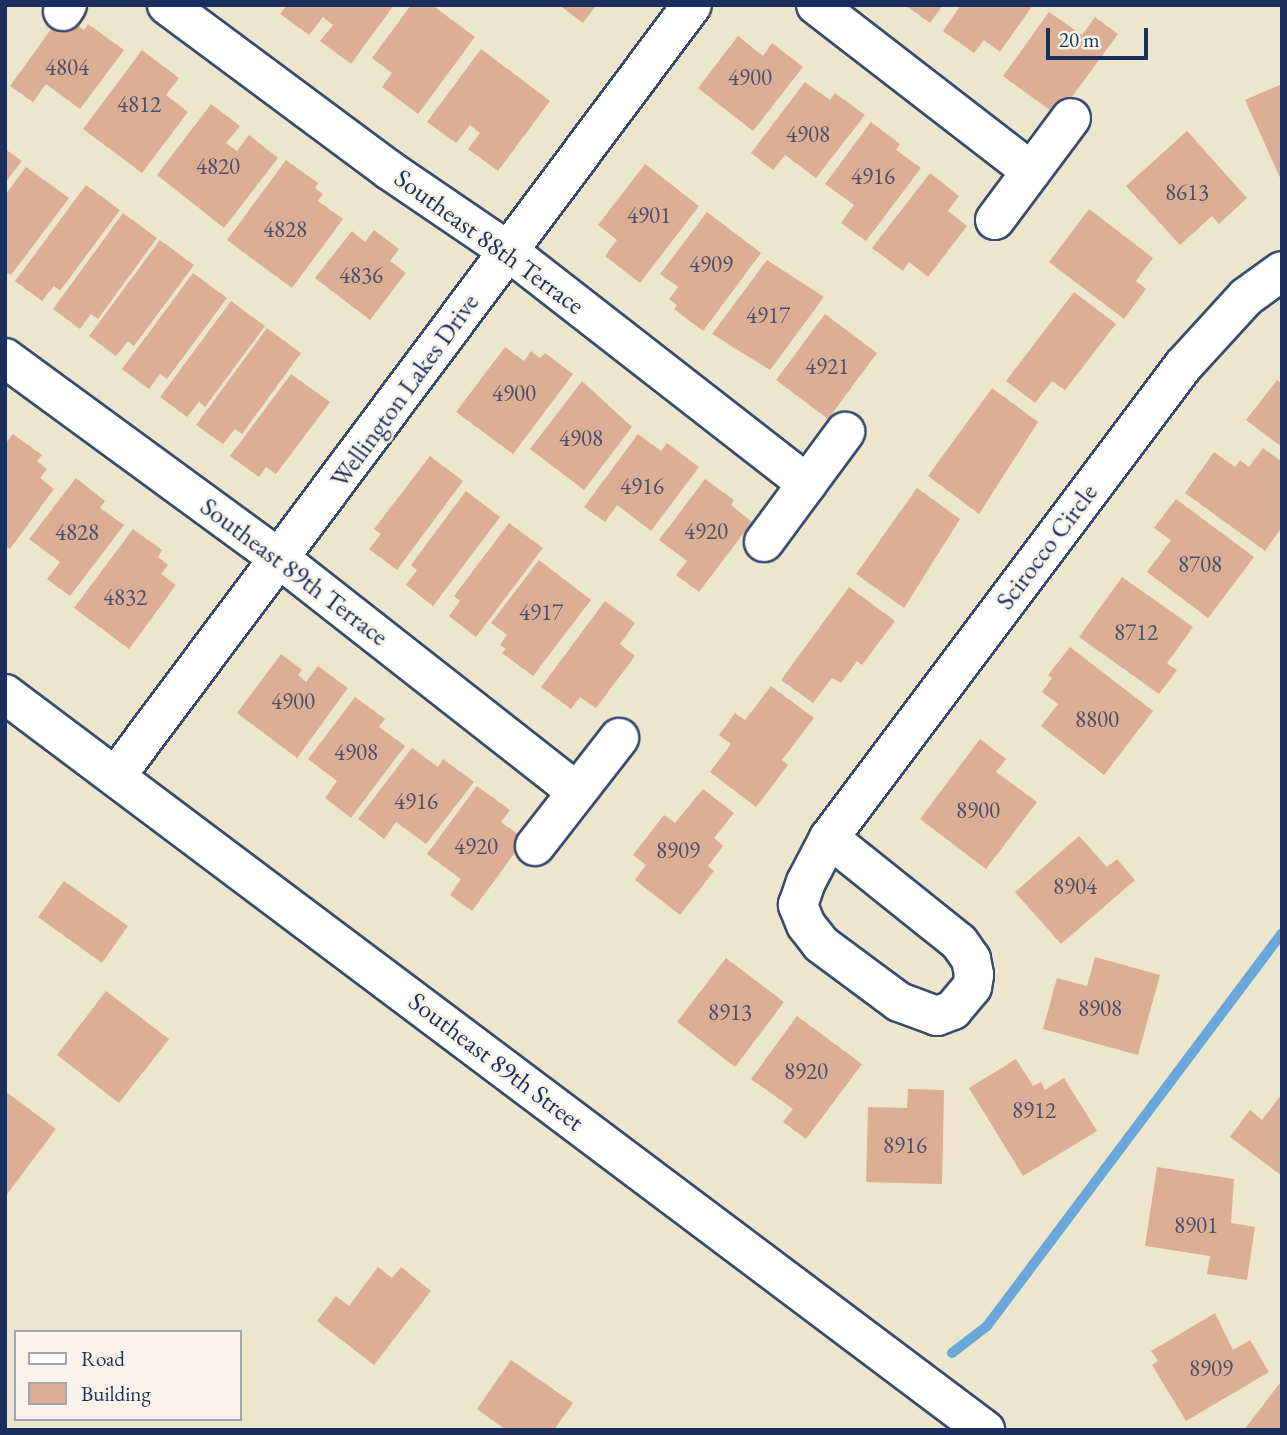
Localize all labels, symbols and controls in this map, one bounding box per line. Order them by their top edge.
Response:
scale bar [1049,14,1150,58]
text: 20 m [1059,26,1100,53]
house number: 4804 [45,53,89,81]
house number: 4900 [728,63,772,91]
house number: 4812 [117,90,161,118]
house number: 4908 [786,120,830,148]
house number: 4820 [196,152,240,180]
house number: 4916 [851,162,895,190]
street label: Southeast 88th Terrace [388,163,590,321]
house number: 8613 [1165,178,1209,206]
house number: 4901 [627,201,671,229]
house number: 4828 [263,215,307,243]
house number: 4909 [689,250,733,278]
house number: 4836 [339,261,383,289]
street label: Wellington Lakes Drive [324,288,486,494]
house number: 4917 [746,301,790,329]
house number: 4921 [805,352,849,380]
house number: 4900 [492,379,536,407]
house number: 4908 [559,424,603,452]
house number: 4916 [620,472,664,500]
street label: Scirocco Circle [990,478,1104,616]
street label: Southeast 89th Terrace [194,491,394,653]
house number: 4920 [684,517,728,545]
house number: 4828 [55,518,99,546]
house number: 8708 [1178,550,1222,578]
house number: 4832 [103,583,147,611]
house number: 4917 [519,598,563,626]
house number: 8712 [1114,618,1158,646]
house number: 4900 [271,687,315,715]
house number: 8800 [1075,705,1119,733]
house number: 4908 [334,738,378,766]
house number: 4916 [394,787,438,815]
house number: 8900 [956,796,1000,824]
house number: 4920 [454,832,498,860]
house number: 8909 [656,836,700,864]
house number: 8904 [1053,872,1097,900]
street label: Southeast 89th Street [402,986,590,1138]
house number: 8908 [1078,994,1122,1022]
house number: 8913 [708,998,752,1026]
house number: 8920 [784,1057,828,1085]
house number: 8912 [1012,1096,1056,1124]
house number: 8916 [883,1131,927,1159]
house number: 8901 [1174,1211,1218,1239]
legend [14,1330,242,1421]
text: Road [81,1345,125,1372]
house number: 8909 [1189,1354,1233,1382]
text: Building [81,1380,151,1407]

